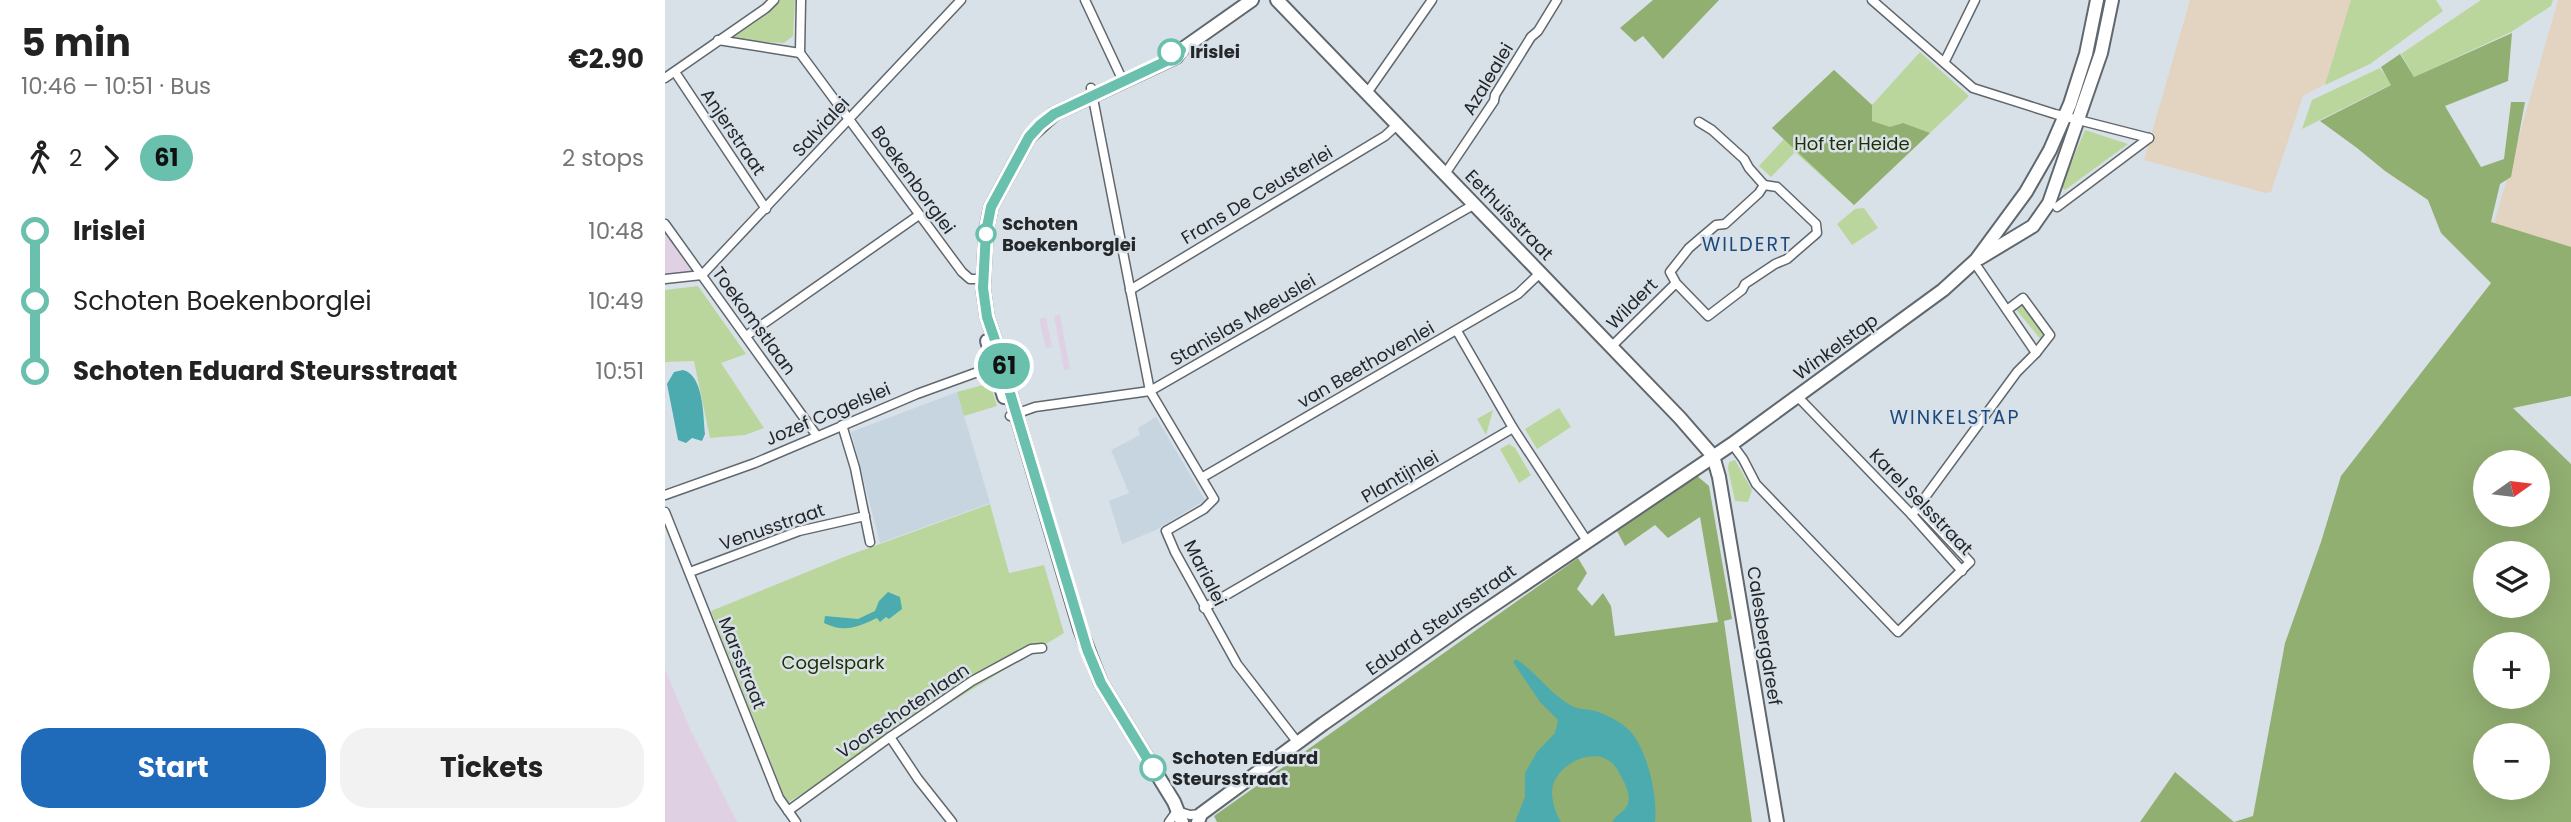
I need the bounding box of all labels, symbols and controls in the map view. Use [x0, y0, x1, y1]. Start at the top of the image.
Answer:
text: 5 min [21, 16, 131, 69]
street label: Azalealei [1456, 38, 1519, 120]
marker: Irislei [1158, 39, 1184, 65]
place label: Irislei [1190, 39, 1240, 64]
text: €2.90 [568, 41, 644, 77]
text: 10:46 – 10:51 · Bus [21, 70, 211, 102]
street label: Anjerstraat [695, 83, 772, 180]
street label: Salvialei [786, 91, 855, 162]
street label: Boekenborglei [866, 120, 961, 239]
park label: Hof ter Heide [1794, 131, 1910, 156]
icon: walk [21, 139, 59, 177]
icon: forward [92, 139, 130, 177]
street label: Frans De Ceusterlei [1176, 139, 1337, 250]
text: 61 [154, 141, 179, 174]
text: 2 [69, 142, 82, 174]
text: 2 stops [562, 142, 644, 174]
street label: Eethuisstraat [1460, 164, 1559, 266]
place label: Schoten Boekenborglei [1002, 211, 1136, 257]
text: Irislei [73, 213, 145, 249]
text: 10:48 [588, 215, 644, 247]
marker: Schoten Boekenborglei [976, 224, 996, 244]
district label: WILDERT [1702, 231, 1792, 258]
street label: Toekomstlaan [707, 262, 802, 380]
street label: Stanislas Meeuslei [1165, 268, 1320, 371]
street label: Wildert [1601, 273, 1663, 335]
text: Schoten Boekenborglei [73, 283, 372, 319]
text: 10:49 [588, 285, 644, 317]
street label: Winkelstap [1788, 307, 1883, 386]
street label: van Beethovenlei [1293, 315, 1439, 414]
line badge: 61 [973, 343, 1035, 389]
text: 61 [992, 349, 1016, 382]
text: Schoten Eduard Steursstraat [73, 353, 457, 389]
text: 10:51 [595, 355, 644, 387]
street label: Jozef Cogelslei [761, 376, 894, 451]
district label: WINKELSTAP [1889, 404, 2021, 431]
street label: Karel Selsstraat [1864, 443, 1979, 560]
street label: Plantijnlei [1356, 444, 1443, 509]
north arrow [2473, 450, 2550, 527]
map controls [2473, 450, 2550, 800]
street label: Venusstraat [716, 497, 828, 556]
street label: Marialei [1178, 535, 1233, 610]
button: layers [2473, 541, 2550, 618]
street label: Eduard Steursstraat [1361, 558, 1521, 681]
street label: Calesbergdreef [1741, 565, 1788, 707]
street label: Marsstraat [713, 613, 772, 713]
button: + [2473, 632, 2550, 709]
park label: Cogelspark [782, 650, 885, 675]
street label: Voorschotenlaan [832, 657, 974, 764]
button: − [2473, 723, 2550, 800]
button: Start [21, 728, 326, 808]
button: Tickets [340, 728, 644, 808]
place label: Schoten Eduard Steursstraat [1172, 745, 1318, 791]
marker: Schoten Eduard Steursstraat [1140, 755, 1166, 781]

